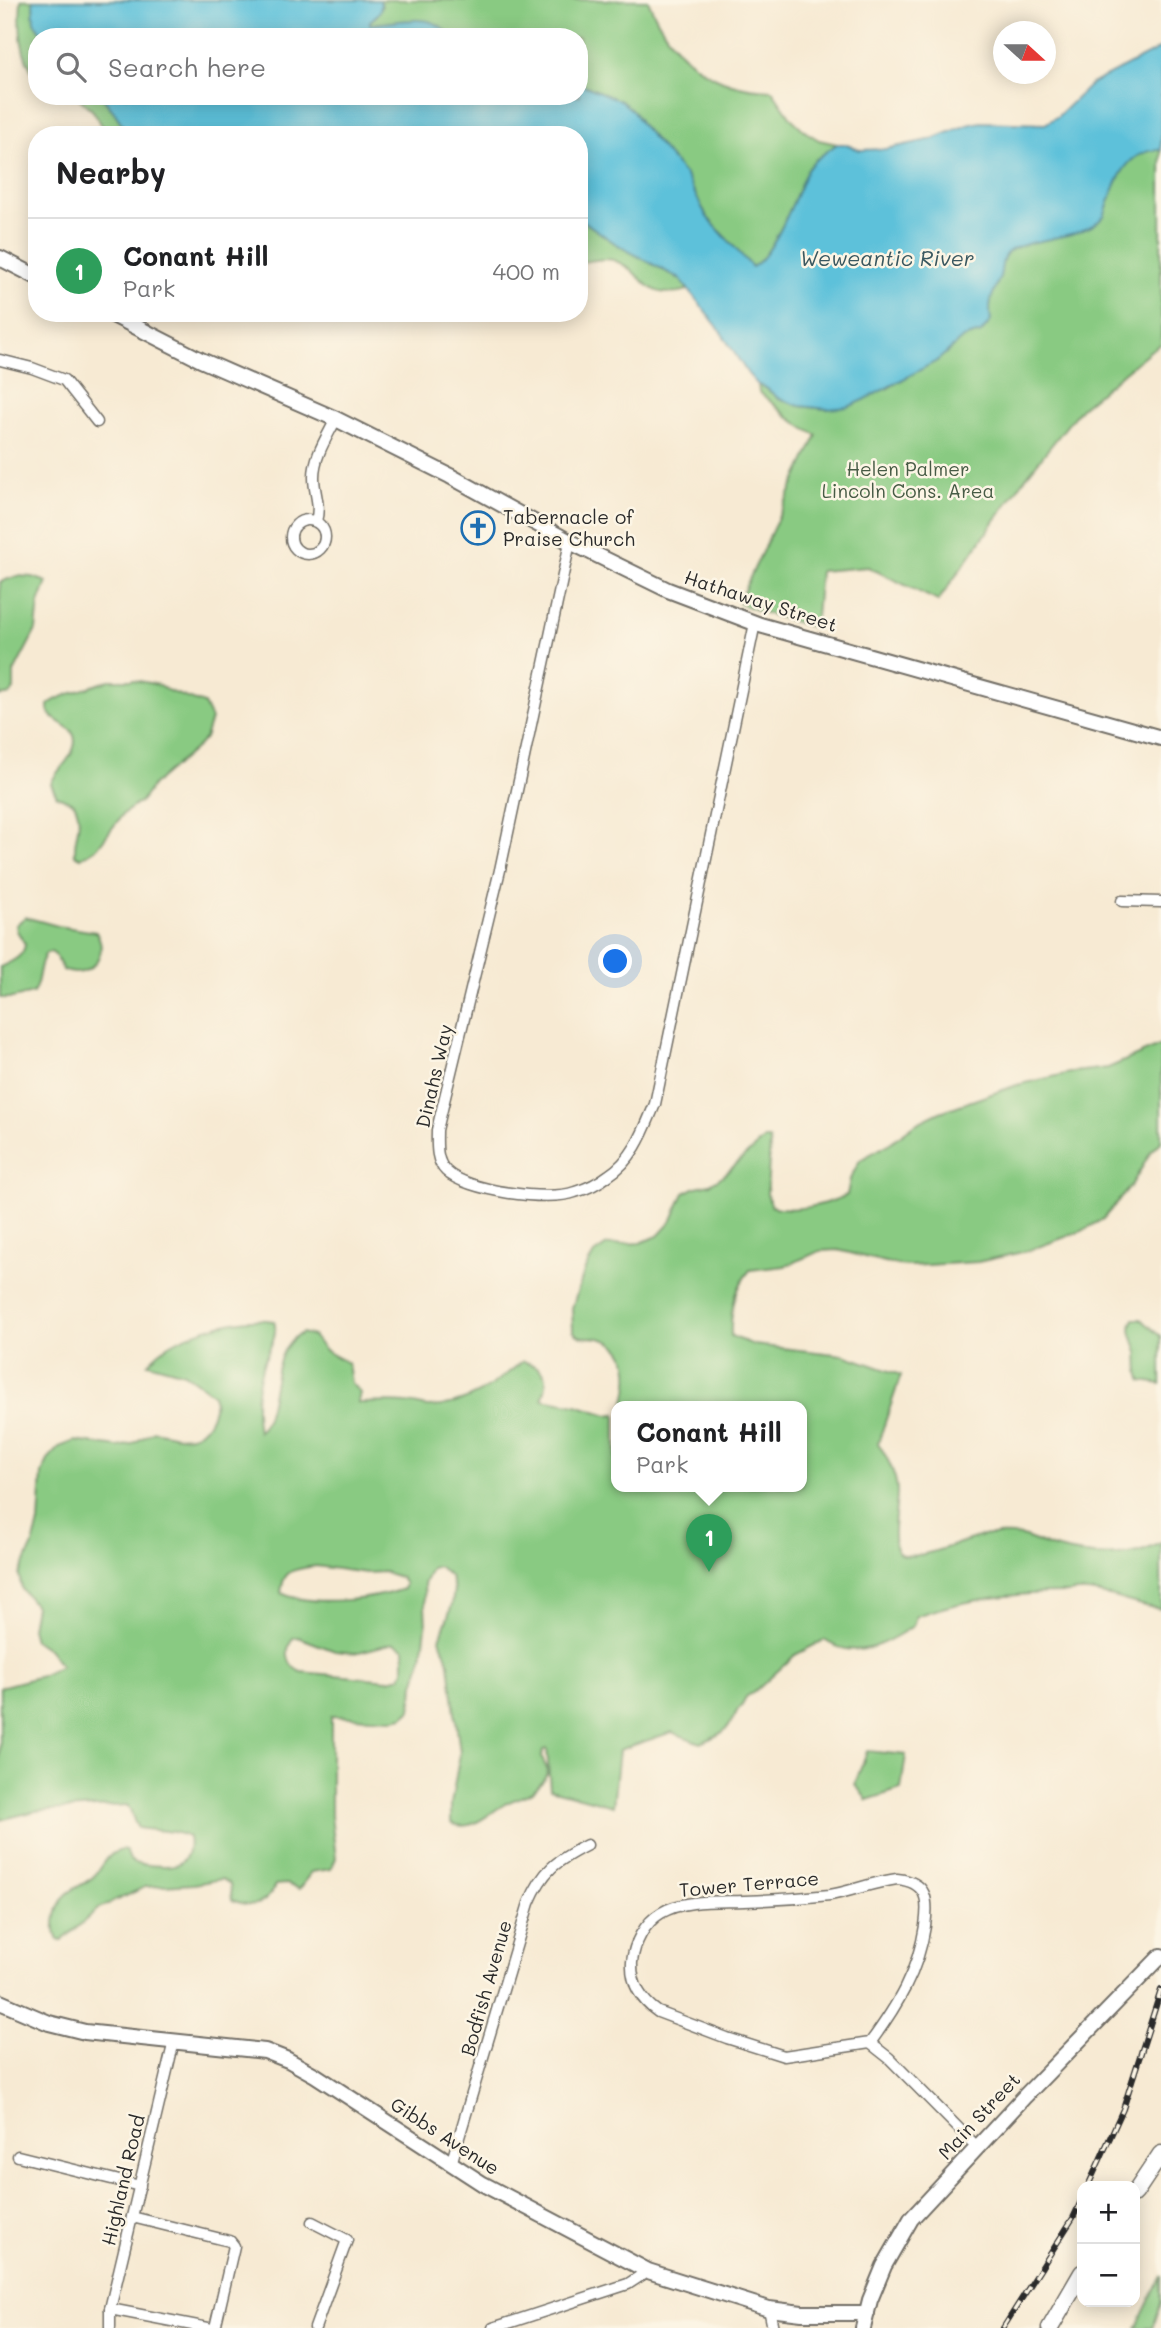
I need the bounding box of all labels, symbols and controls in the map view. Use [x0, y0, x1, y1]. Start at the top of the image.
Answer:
north arrow [993, 21, 1056, 84]
search box [28, 28, 588, 105]
icon: search [52, 48, 90, 86]
text: Search here [108, 50, 266, 84]
text: Nearby [56, 152, 166, 192]
text: Conant Hill [123, 239, 269, 273]
water label: Weweantic River [800, 244, 974, 271]
text: 1 [74, 256, 84, 286]
text: 400 m [492, 256, 560, 286]
text: Park [123, 273, 175, 303]
park label: Helen Palmer Lincoln Cons. Area [822, 456, 994, 503]
place label: Tabernacle of Praise Church [503, 504, 635, 551]
church icon: Tabernacle of Praise Church [459, 509, 497, 547]
street label: Hathaway Street [682, 564, 841, 637]
your location [598, 944, 632, 978]
street label: Dinahs Way [409, 1022, 458, 1130]
popup [611, 1401, 807, 1492]
text: Conant Hill [636, 1415, 782, 1449]
text: Park [636, 1449, 688, 1479]
pin: 1 [686, 1514, 732, 1572]
street label: Tower Terrace [678, 1865, 820, 1902]
street label: Bodfish Avenue [454, 1917, 517, 2059]
street label: Main Street [932, 2067, 1025, 2164]
street label: Gibbs Avenue [386, 2091, 505, 2180]
street label: Highland Road [95, 2112, 150, 2248]
map controls [1077, 2181, 1140, 2307]
button: + [1077, 2181, 1140, 2244]
button: − [1077, 2244, 1140, 2307]

